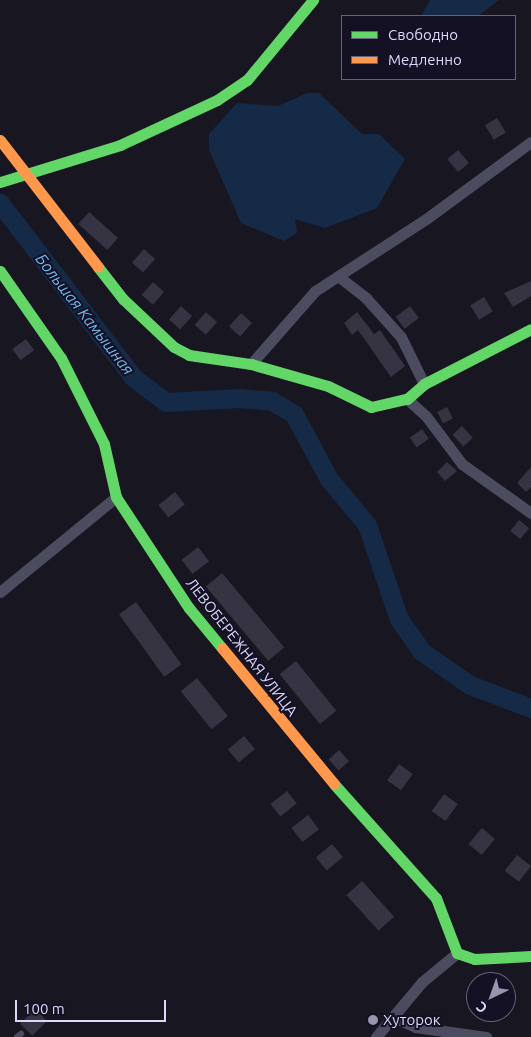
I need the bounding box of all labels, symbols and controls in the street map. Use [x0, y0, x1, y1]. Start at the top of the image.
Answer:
legend [341, 15, 516, 80]
text: Свободно [388, 26, 458, 43]
text: Медленно [388, 51, 462, 68]
water label: Большая Камышная [32, 250, 138, 378]
street label: ЛЕВОБЕРЕЖНАЯ УЛИЦА [182, 574, 302, 720]
north arrow [466, 972, 516, 1022]
scale bar [18, 990, 169, 1022]
text: С [473, 998, 490, 1016]
text: 100 m [23, 1000, 65, 1017]
place label: Хуторок [383, 1011, 440, 1029]
marker: Хуторок [367, 1014, 379, 1026]

